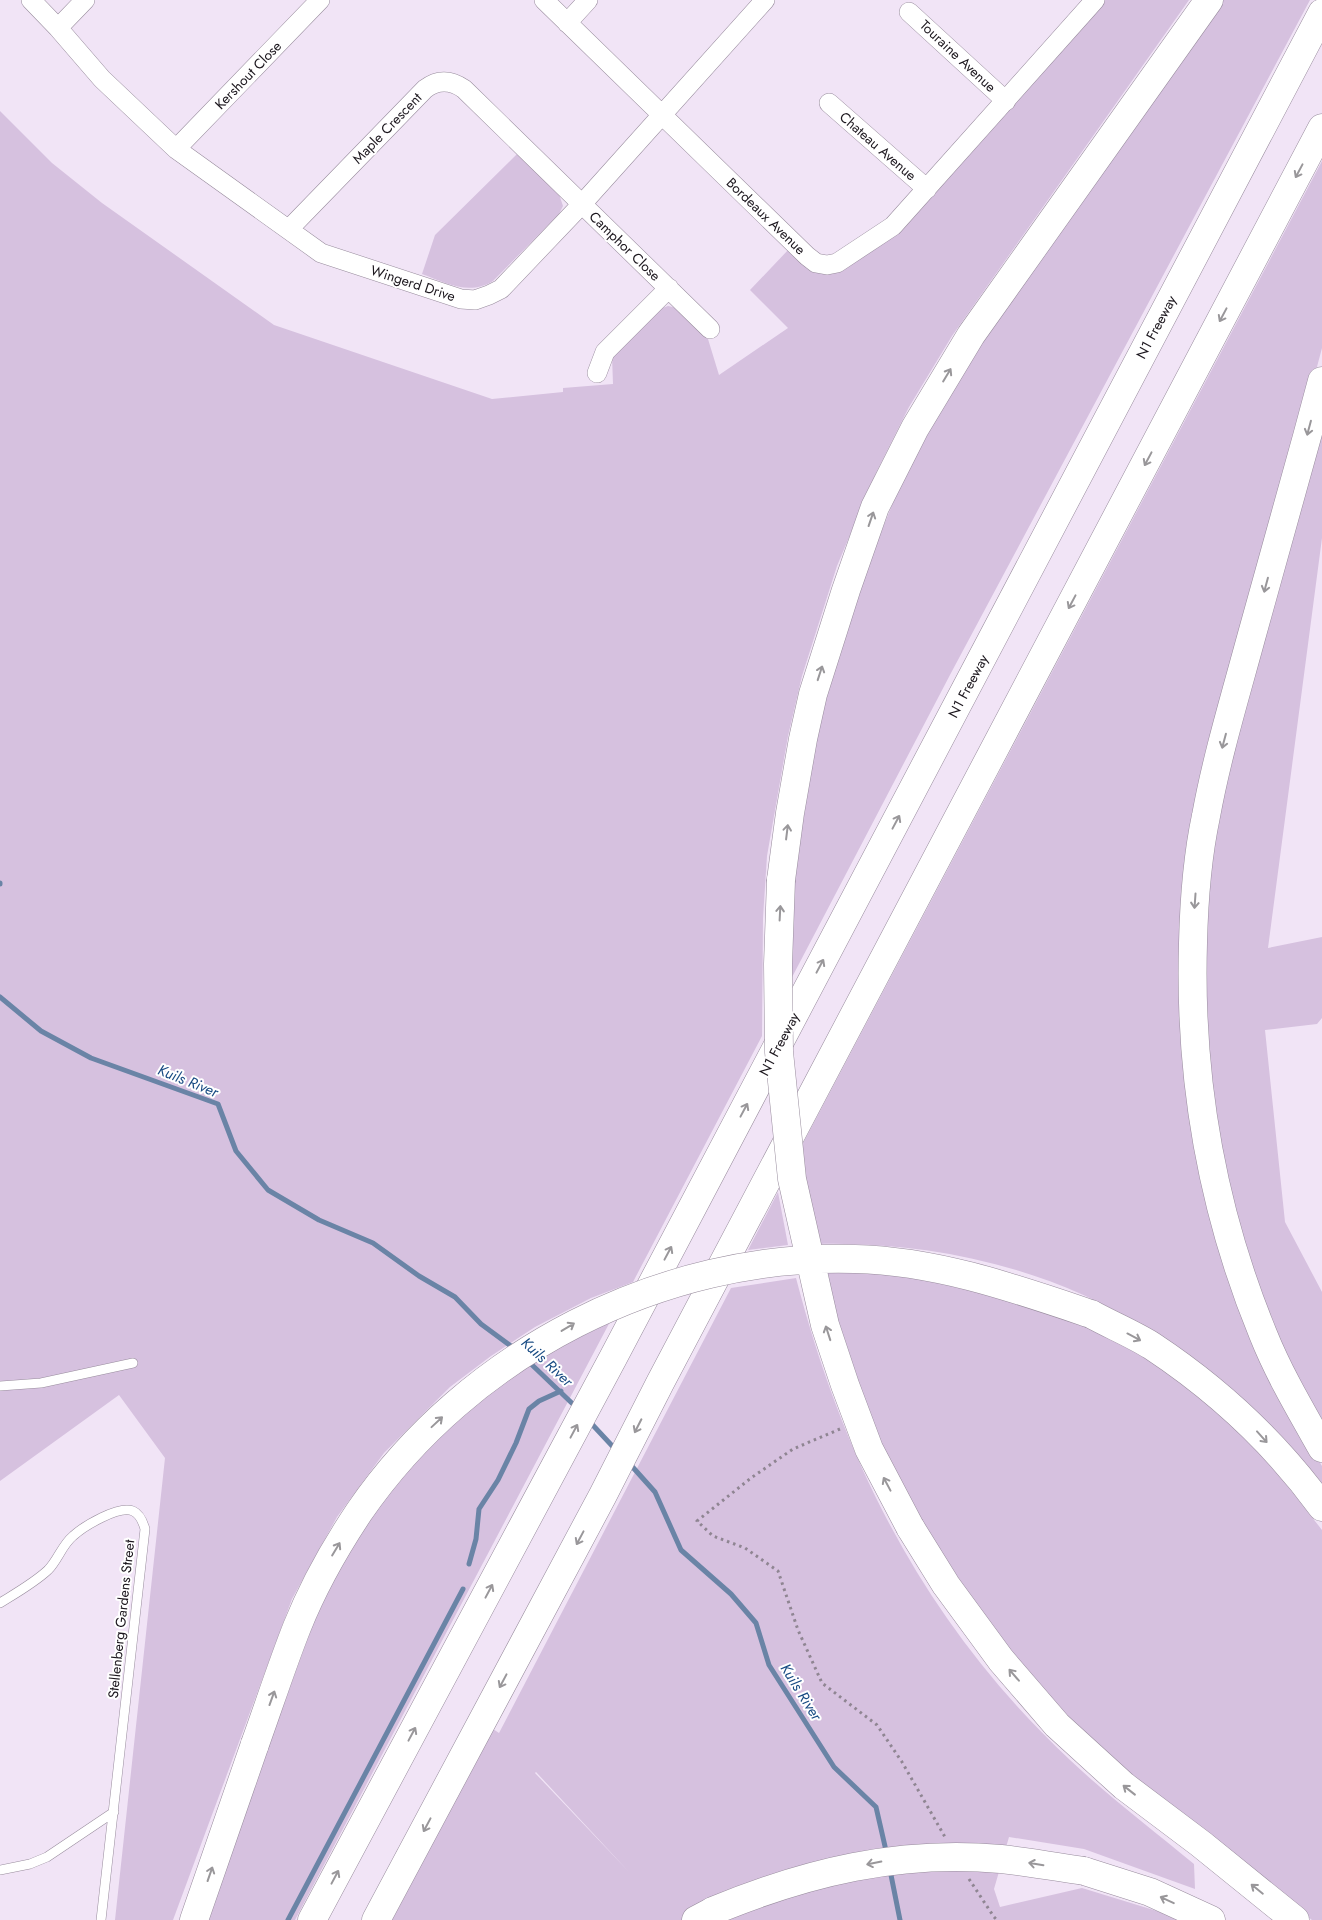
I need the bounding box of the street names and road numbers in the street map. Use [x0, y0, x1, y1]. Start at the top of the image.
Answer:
street label: Touraine Avenue [915, 15, 1001, 97]
street label: Kershout Close [210, 36, 286, 114]
street label: Maple Crescent [348, 87, 427, 168]
street label: Chateau Avenue [835, 107, 921, 185]
street label: Bordeaux Avenue [722, 173, 810, 259]
street label: Camphor Close [585, 207, 665, 285]
street label: Wingerd Drive [368, 260, 458, 306]
street label: N1 Freeway [1131, 291, 1181, 362]
street label: N1 Freeway [943, 650, 993, 721]
street label: N1 Freeway [754, 1008, 804, 1079]
street label: Stellenberg Gardens Street [103, 1538, 139, 1699]

